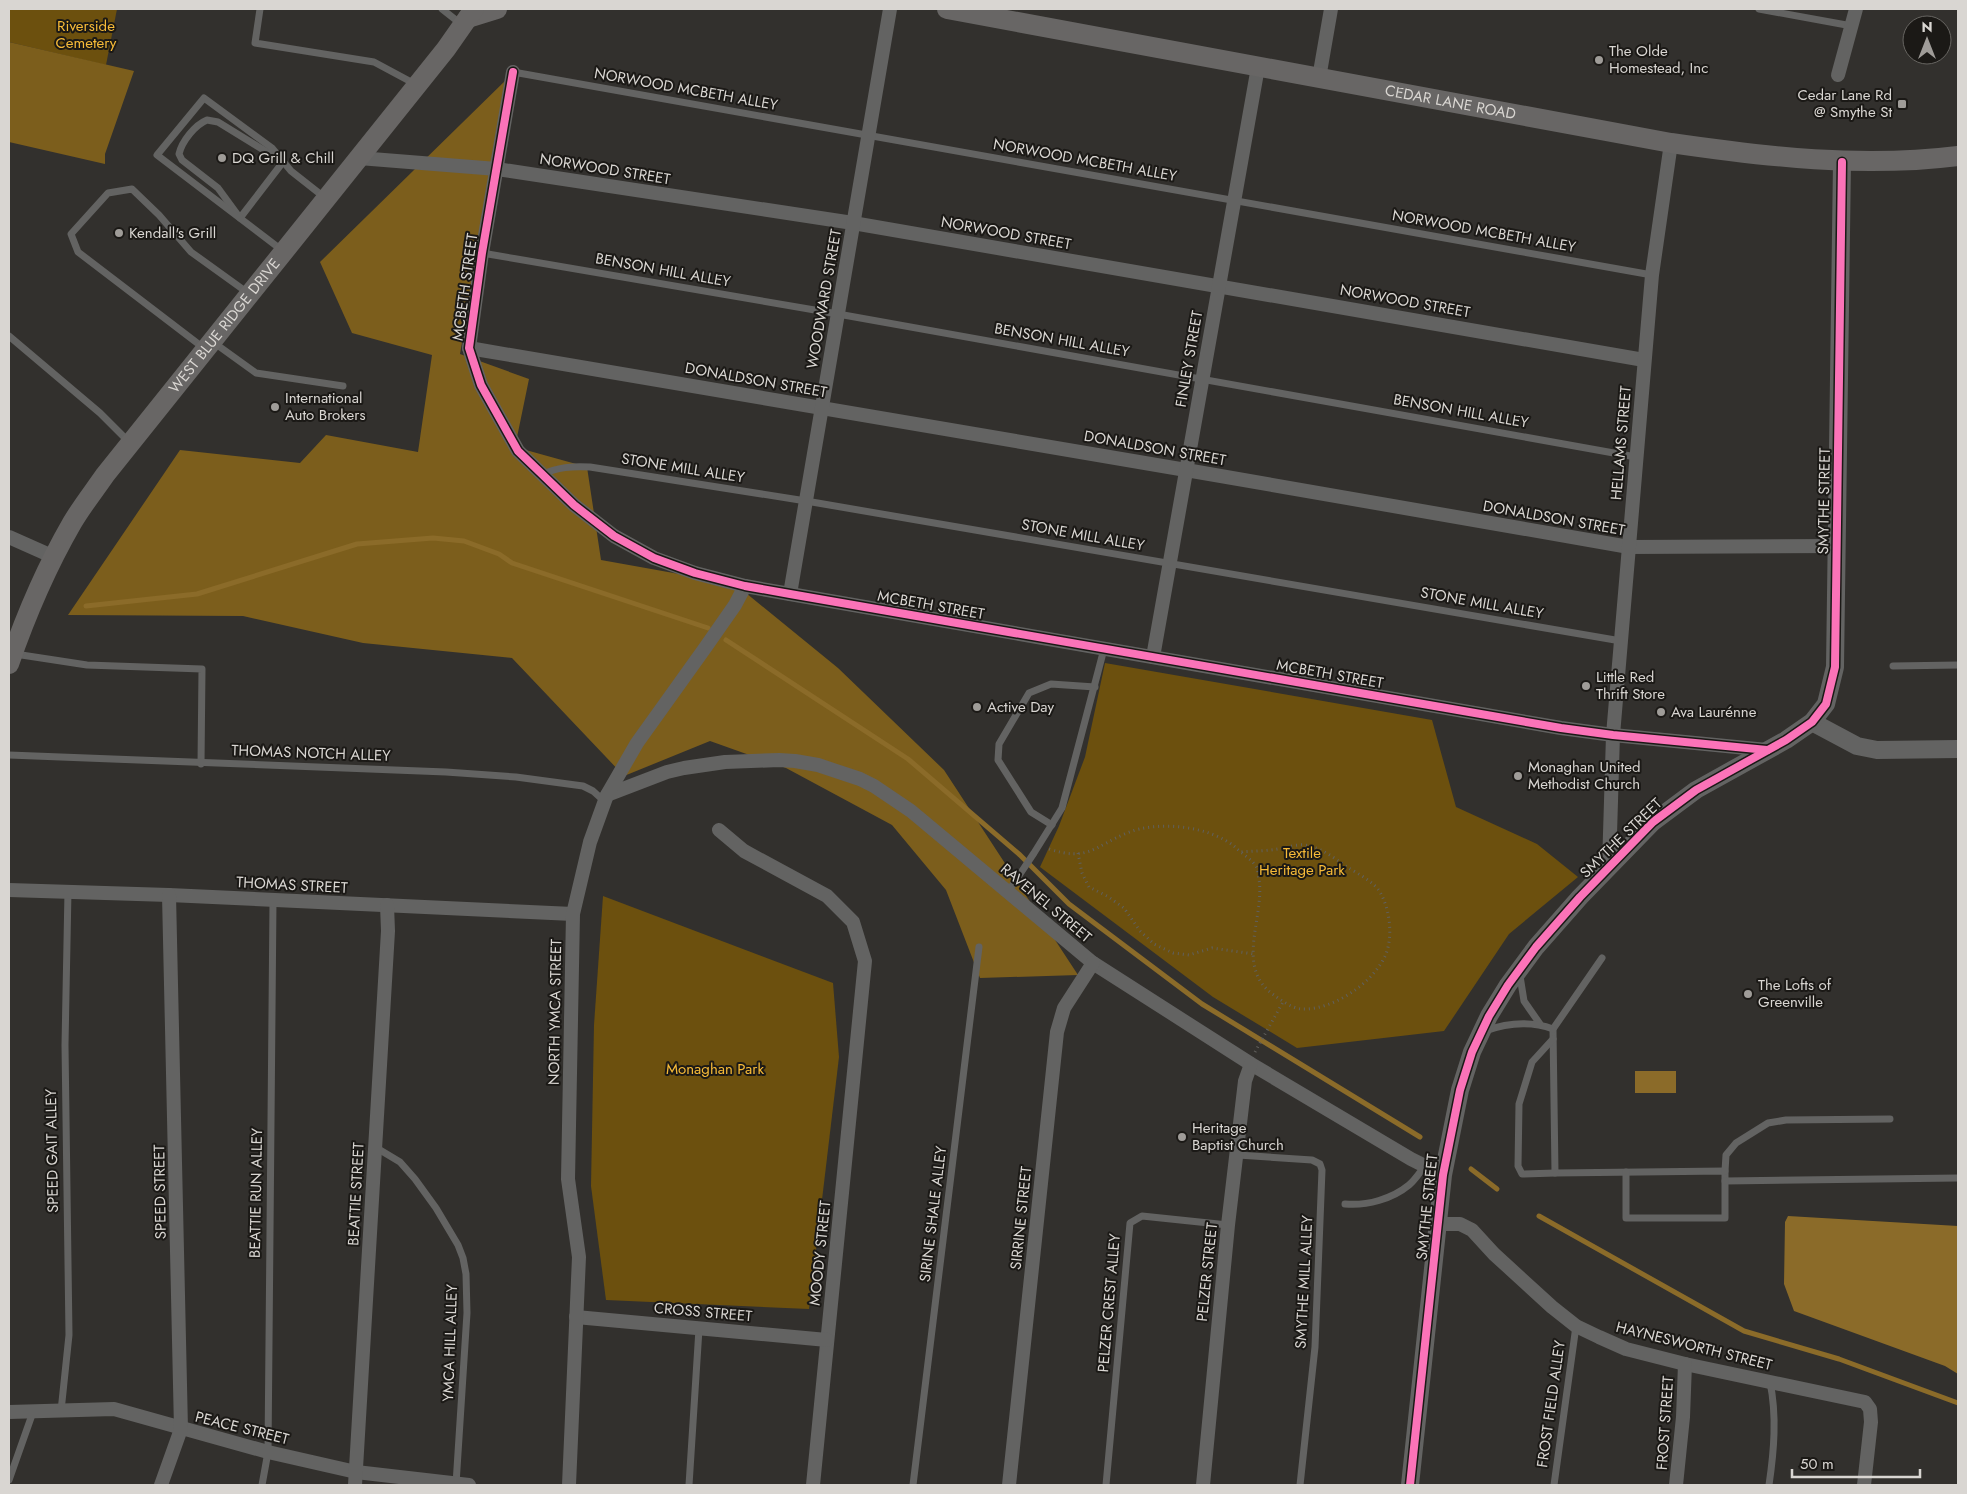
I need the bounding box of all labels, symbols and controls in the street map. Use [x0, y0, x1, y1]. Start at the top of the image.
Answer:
park label: Riverside Cemetery [56, 15, 117, 54]
north arrow [1902, 15, 1952, 65]
text: N [1921, 17, 1933, 37]
place label: The Olde Homestead, Inc [1609, 40, 1708, 79]
marker: The Olde Homestead, Inc [1593, 54, 1605, 66]
street label: NORWOOD MCBETH ALLEY [592, 62, 780, 116]
street label: CEDAR LANE ROAD [1383, 79, 1518, 125]
place label: Cedar Lane Rd @ Smythe St [1798, 84, 1892, 123]
marker: Cedar Lane Rd @ Smythe St [1896, 98, 1908, 110]
street label: NORWOOD MCBETH ALLEY [991, 133, 1179, 187]
place label: DQ Grill & Chill [232, 147, 334, 169]
street label: NORWOOD STREET [538, 148, 672, 190]
marker: DQ Grill & Chill [216, 152, 228, 164]
street label: NORWOOD MCBETH ALLEY [1390, 204, 1578, 258]
street label: NORWOOD STREET [939, 211, 1073, 255]
place label: Kendall's Grill [129, 222, 216, 244]
marker: Kendall's Grill [113, 227, 125, 239]
street label: WOODWARD STREET [801, 227, 847, 371]
street label: MCBETH STREET [447, 232, 483, 342]
street label: BENSON HILL ALLEY [594, 247, 733, 293]
street label: WEST BLUE RIDGE DRIVE [164, 254, 285, 398]
street label: NORWOOD STREET [1338, 279, 1472, 323]
street label: FINLEY STREET [1170, 309, 1208, 409]
street label: BENSON HILL ALLEY [993, 317, 1132, 363]
street label: DONALDSON STREET [683, 357, 829, 403]
street label: HELLAMS STREET [1605, 385, 1637, 501]
place label: International Auto Brokers [285, 387, 366, 426]
street label: BENSON HILL ALLEY [1392, 388, 1531, 434]
marker: International Auto Brokers [269, 401, 281, 413]
street label: DONALDSON STREET [1082, 425, 1228, 471]
street label: STONE MILL ALLEY [620, 447, 747, 489]
street label: SMYTHE STREET [1812, 447, 1836, 555]
street label: DONALDSON STREET [1481, 495, 1627, 541]
street label: STONE MILL ALLEY [1020, 513, 1147, 557]
street label: STONE MILL ALLEY [1419, 581, 1546, 625]
street label: MCBETH STREET [876, 585, 986, 625]
street label: MCBETH STREET [1275, 654, 1385, 694]
place label: Little Red Thrift Store [1596, 666, 1665, 705]
marker: Little Red Thrift Store [1580, 680, 1592, 692]
place label: Active Day [987, 696, 1055, 718]
marker: Active Day [971, 701, 983, 713]
place label: Ava Laurénne [1671, 701, 1757, 723]
marker: Ava Laurénne [1655, 706, 1667, 718]
street label: THOMAS NOTCH ALLEY [231, 739, 391, 767]
place label: Monaghan United Methodist Church [1528, 756, 1641, 795]
marker: Monaghan United Methodist Church [1512, 770, 1524, 782]
street label: SMYTHE STREET [1575, 793, 1667, 883]
park label: Textile Heritage Park [1259, 842, 1345, 881]
street label: RAVENEL STREET [996, 858, 1096, 948]
street label: THOMAS STREET [236, 871, 348, 899]
street label: NORTH YMCA STREET [543, 939, 567, 1085]
place label: The Lofts of Greenville [1758, 974, 1832, 1013]
marker: The Lofts of Greenville [1742, 988, 1754, 1000]
park label: Monaghan Park [666, 1058, 764, 1080]
street label: SPEED GAIT ALLEY [40, 1088, 64, 1213]
place label: Heritage Baptist Church [1192, 1117, 1284, 1156]
street label: BEATTIE RUN ALLEY [244, 1127, 268, 1258]
marker: Heritage Baptist Church [1176, 1131, 1188, 1143]
street label: BEATTIE STREET [342, 1142, 370, 1246]
street label: SPEED STREET [148, 1144, 172, 1240]
street label: SIRINE SHALE ALLEY [914, 1144, 952, 1283]
street label: SMYTHE STREET [1410, 1153, 1444, 1261]
street label: SIRRINE STREET [1005, 1165, 1037, 1271]
street label: MOODY STREET [804, 1199, 836, 1307]
street label: SMYTHE MILL ALLEY [1290, 1214, 1319, 1349]
street label: PELZER STREET [1191, 1221, 1223, 1323]
street label: PELZER CREST ALLEY [1092, 1232, 1126, 1373]
street label: YMCA HILL ALLEY [437, 1283, 463, 1402]
street label: CROSS STREET [653, 1297, 753, 1327]
street label: HAYNESWORTH STREET [1614, 1316, 1774, 1376]
street label: FROST FIELD ALLEY [1531, 1338, 1571, 1469]
street label: FROST STREET [1651, 1375, 1679, 1471]
street label: PEACE STREET [193, 1406, 291, 1450]
scale bar [1792, 1446, 1920, 1478]
text: 50 m [1800, 1453, 1834, 1475]

